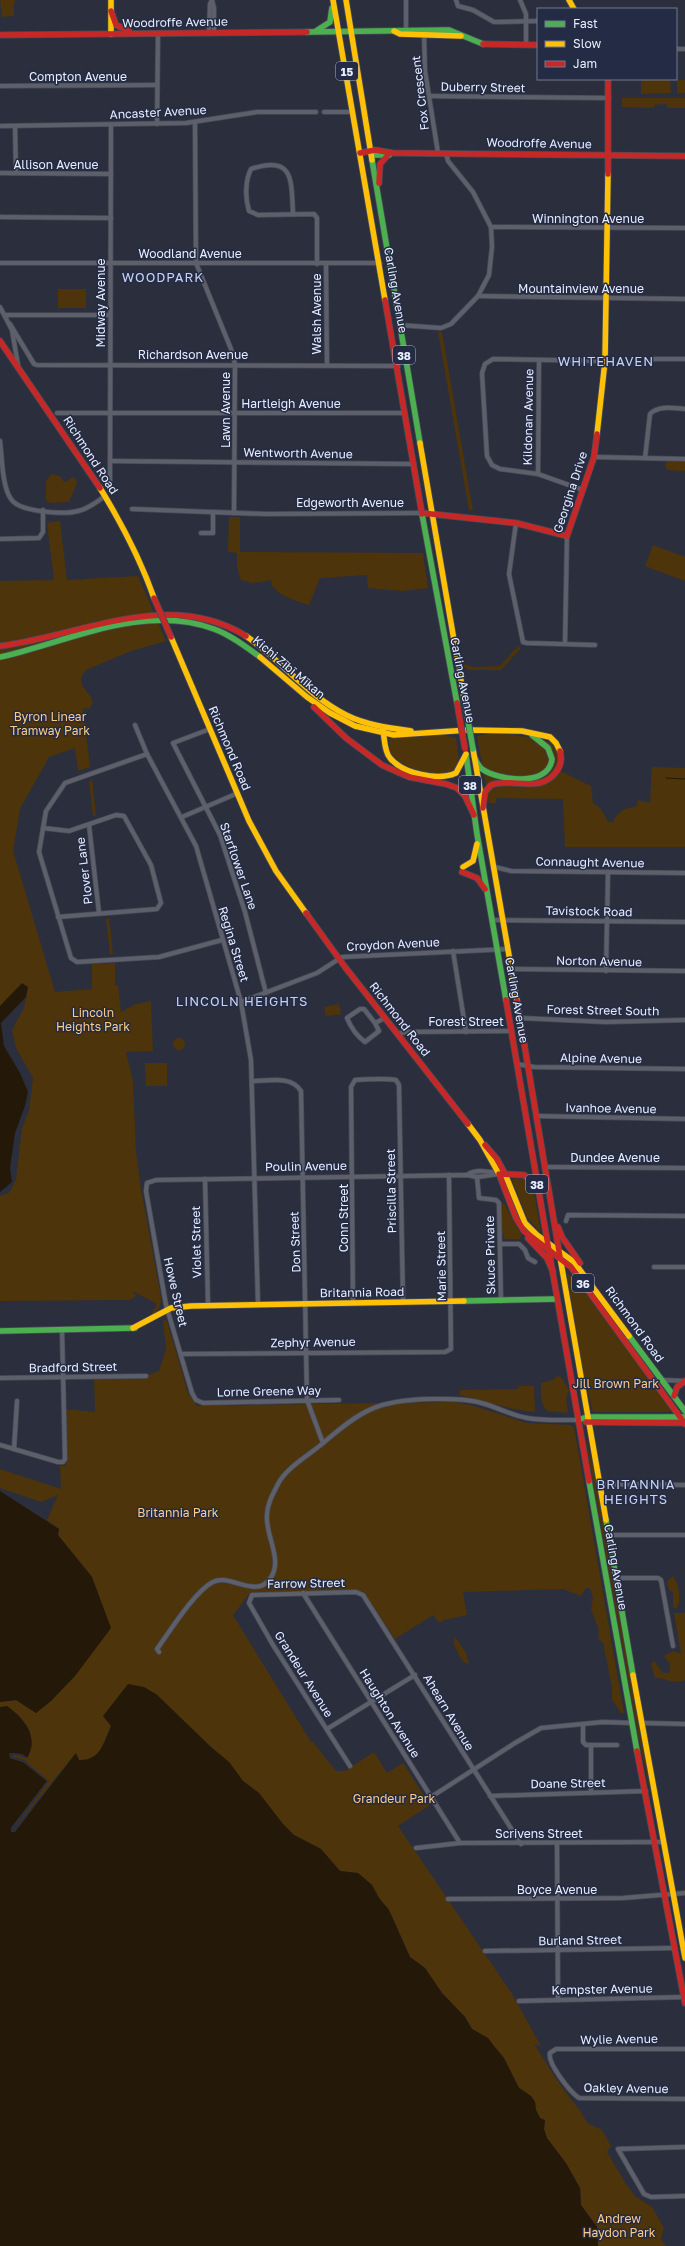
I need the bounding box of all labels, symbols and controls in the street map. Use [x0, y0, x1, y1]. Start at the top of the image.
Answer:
legend [537, 8, 677, 80]
street label: Woodroffe Avenue [122, 14, 228, 30]
text: Fast [573, 16, 598, 31]
text: Slow [573, 36, 601, 51]
street label: Fox Crescent [408, 55, 432, 131]
text: Jam [573, 56, 597, 71]
road number: 15 [336, 62, 358, 80]
street label: Compton Avenue [29, 69, 127, 84]
street label: Duberry Street [440, 79, 526, 95]
street label: Ancaster Avenue [109, 102, 207, 122]
street label: Woodroffe Avenue [486, 135, 592, 151]
street label: Allison Avenue [14, 157, 99, 172]
street label: Winnington Avenue [532, 211, 644, 226]
street label: Woodland Avenue [138, 246, 242, 261]
street label: Carling Avenue [381, 246, 411, 334]
street label: Midway Avenue [93, 258, 108, 348]
district label: WOODPARK [122, 269, 204, 285]
street label: Walsh Avenue [309, 274, 324, 354]
street label: Mountainview Avenue [518, 281, 644, 296]
road number: 38 [393, 346, 415, 364]
street label: Richardson Avenue [138, 347, 248, 362]
district label: WHITEHAVEN [558, 353, 654, 369]
street label: Kildonan Avenue [520, 368, 536, 465]
street label: Lawn Avenue [218, 372, 233, 448]
street label: Hartleigh Avenue [241, 396, 341, 411]
street label: Richmond Road [60, 413, 122, 497]
street label: Wentworth Avenue [243, 445, 353, 461]
street label: Georgina Drive [550, 449, 590, 535]
street label: Edgeworth Avenue [296, 495, 404, 510]
street label: Kichi Zībī Mīkan [250, 632, 328, 702]
street label: Carling Avenue [447, 636, 479, 724]
street label: Richmond Road [205, 704, 255, 792]
park label: Byron Linear Tramway Park [10, 709, 90, 738]
road number: 38 [459, 776, 481, 794]
street label: Starflower Lane [217, 820, 261, 912]
street label: Plover Lane [72, 836, 96, 906]
street label: Connaught Avenue [535, 854, 645, 870]
street label: Tavistock Road [545, 903, 633, 919]
street label: Regina Street [215, 904, 253, 984]
street label: Croydon Avenue [346, 934, 440, 954]
street label: Norton Avenue [556, 953, 642, 969]
street label: Carling Avenue [502, 956, 532, 1044]
street label: Richmond Road [366, 979, 434, 1059]
district label: LINCOLN HEIGHTS [176, 993, 308, 1009]
street label: Forest Street South [547, 1002, 659, 1018]
park label: Lincoln Heights Park [56, 1005, 130, 1034]
street label: Forest Street [428, 1014, 504, 1029]
street label: Alpine Avenue [560, 1050, 642, 1066]
street label: Ivanhoe Avenue [565, 1100, 657, 1116]
street label: Priscilla Street [383, 1148, 399, 1234]
street label: Dundee Avenue [570, 1150, 660, 1165]
street label: Poulin Avenue [265, 1158, 347, 1174]
road number: 38 [526, 1175, 548, 1193]
street label: Conn Street [336, 1183, 351, 1252]
street label: Violet Street [188, 1205, 204, 1278]
street label: Don Street [286, 1211, 304, 1273]
street label: Skuce Private [482, 1215, 498, 1295]
street label: Marie Street [433, 1230, 449, 1301]
street label: Howe Street [161, 1256, 191, 1329]
road number: 36 [572, 1274, 594, 1292]
street label: Richmond Road [602, 1283, 668, 1365]
street label: Britannia Road [320, 1284, 404, 1300]
street label: Zephyr Avenue [270, 1334, 356, 1350]
street label: Bradford Street [29, 1359, 118, 1375]
park label: Jill Brown Park [573, 1376, 659, 1391]
street label: Lorne Greene Way [217, 1383, 322, 1399]
district label: BRITANNIA HEIGHTS [597, 1476, 675, 1507]
park label: Britannia Park [137, 1505, 219, 1520]
street label: Carling Avenue [601, 1523, 631, 1611]
street label: Farrow Street [267, 1575, 345, 1591]
street label: Grandeur Avenue [271, 1628, 337, 1720]
street label: Haughton Avenue [356, 1666, 424, 1760]
street label: Ahearn Avenue [420, 1671, 478, 1753]
street label: Doane Street [530, 1775, 606, 1791]
park label: Grandeur Park [353, 1791, 435, 1806]
street label: Scrivens Street [495, 1826, 583, 1841]
street label: Boyce Avenue [517, 1882, 597, 1897]
street label: Burland Street [538, 1932, 622, 1948]
street label: Kempster Avenue [551, 1981, 653, 1997]
street label: Wylie Avenue [580, 2031, 658, 2047]
street label: Oakley Avenue [583, 2080, 669, 2096]
park label: Andrew Haydon Park [582, 2211, 656, 2240]

